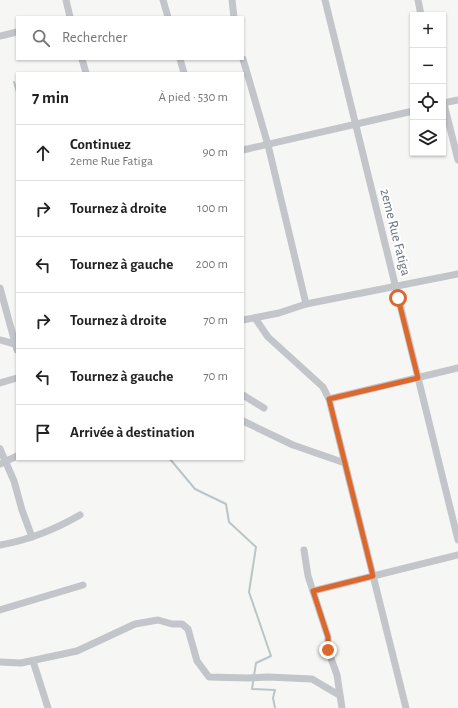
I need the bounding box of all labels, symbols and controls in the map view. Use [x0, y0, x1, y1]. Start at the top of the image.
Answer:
map controls [410, 12, 446, 156]
button: + [410, 12, 446, 48]
search box [16, 16, 244, 60]
icon: search [30, 27, 52, 49]
text: Rechercher [62, 30, 127, 45]
button: − [410, 48, 446, 84]
button: locate [410, 84, 446, 120]
text: 7 min [32, 89, 69, 106]
text: À pied · 530 m [158, 91, 228, 104]
button: layers [410, 120, 446, 156]
text: Continuez [70, 137, 131, 152]
icon: ahead [32, 142, 54, 164]
text: 90 m [202, 146, 228, 159]
text: 2eme Rue Fatiga [70, 155, 153, 168]
street label: 2eme Rue Fatiga [377, 187, 413, 278]
icon: right [32, 198, 54, 220]
text: Tournez à droite [70, 201, 167, 216]
text: 100 m [197, 202, 228, 215]
icon: left [32, 254, 54, 276]
text: Tournez à gauche [70, 257, 173, 272]
text: 200 m [196, 258, 228, 271]
route start [389, 289, 407, 307]
icon: right [32, 310, 54, 332]
text: Tournez à droite [70, 313, 167, 328]
text: 70 m [203, 314, 228, 327]
icon: left [32, 366, 54, 388]
text: Tournez à gauche [70, 369, 173, 384]
text: 70 m [203, 370, 228, 383]
icon: arrive [32, 422, 54, 444]
text: Arrivée à destination [70, 425, 195, 440]
route end [319, 641, 337, 659]

